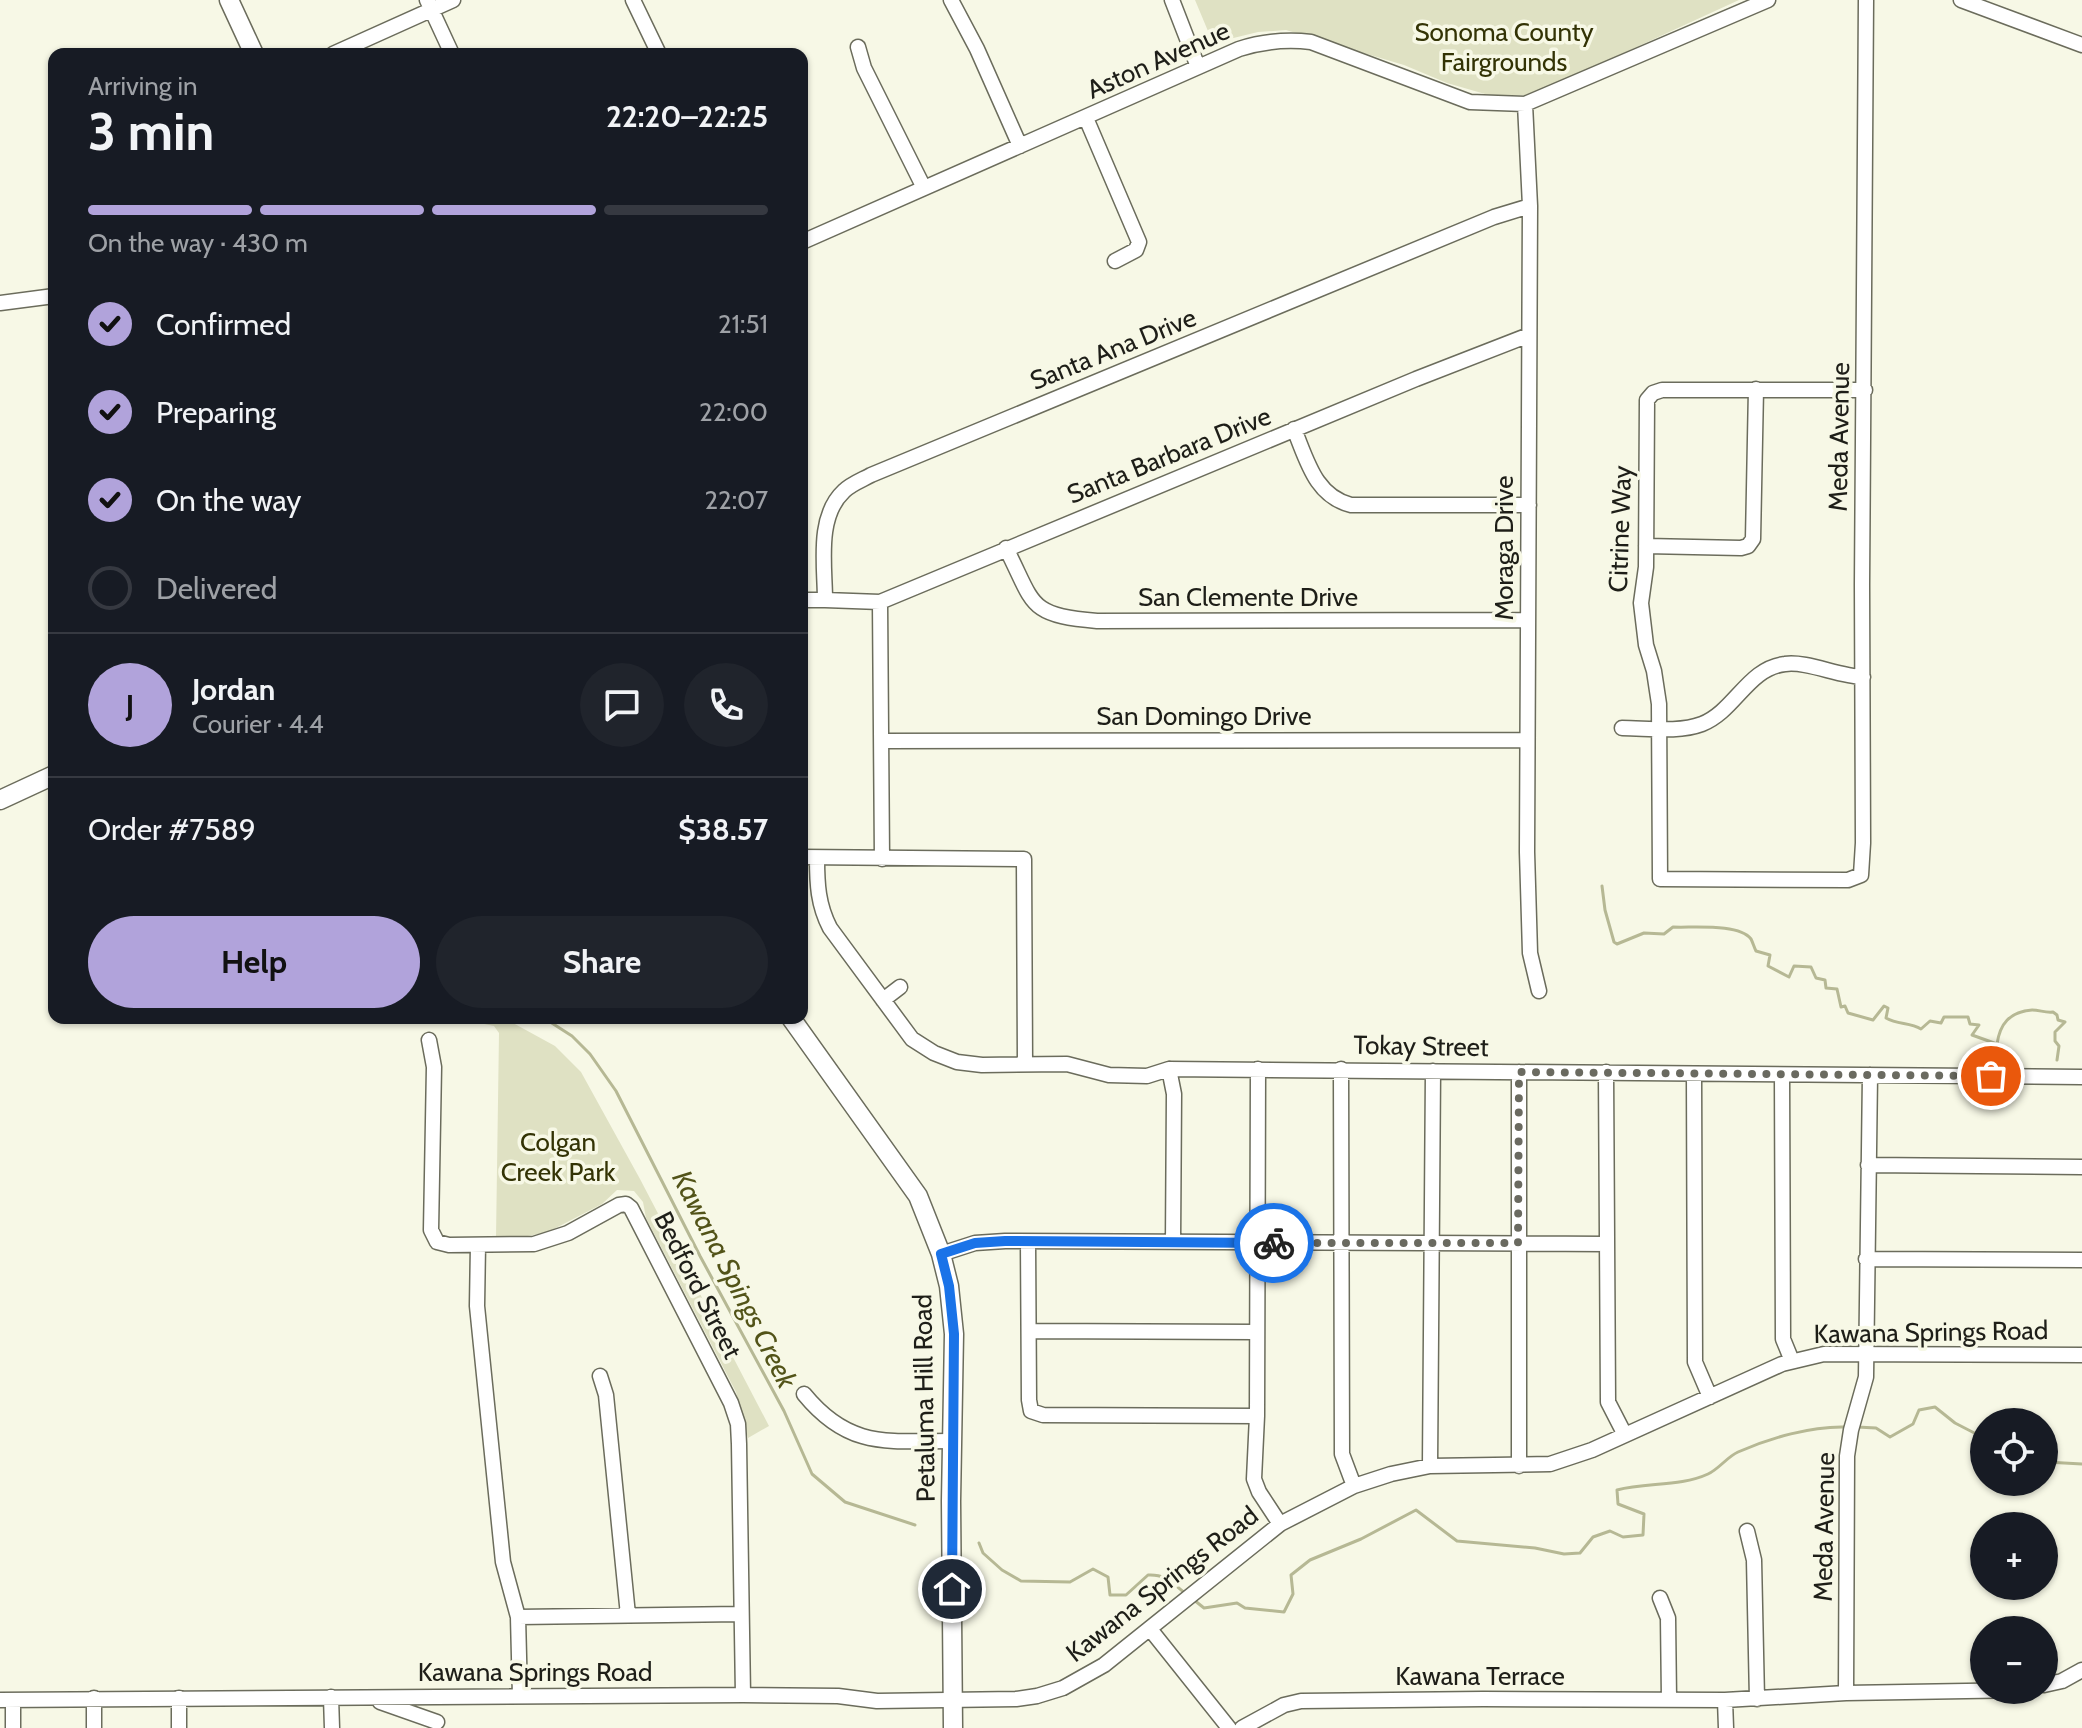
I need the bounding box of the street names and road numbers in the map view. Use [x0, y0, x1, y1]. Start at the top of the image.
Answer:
street label: Aston Avenue [1082, 14, 1234, 106]
street label: Santa Ana Drive [1025, 301, 1201, 397]
street label: Meda Avenue [1822, 362, 1856, 512]
street label: Santa Barbara Drive [1062, 400, 1276, 510]
street label: Citrine Way [1602, 465, 1638, 593]
street label: Moraga Drive [1488, 475, 1520, 621]
street label: San Clemente Drive [1138, 581, 1358, 613]
street label: San Domingo Drive [1096, 700, 1312, 732]
street label: Tokay Street [1353, 1029, 1489, 1063]
street label: Bedford Street [647, 1206, 749, 1364]
street label: Petaluma Hill Road [906, 1294, 942, 1502]
street label: Kawana Springs Road [1813, 1314, 2049, 1350]
street label: Meda Avenue [1807, 1452, 1841, 1602]
street label: Kawana Springs Road [1060, 1499, 1264, 1669]
street label: Kawana Springs Road [418, 1656, 652, 1688]
street label: Kawana Terrace [1395, 1660, 1565, 1692]

